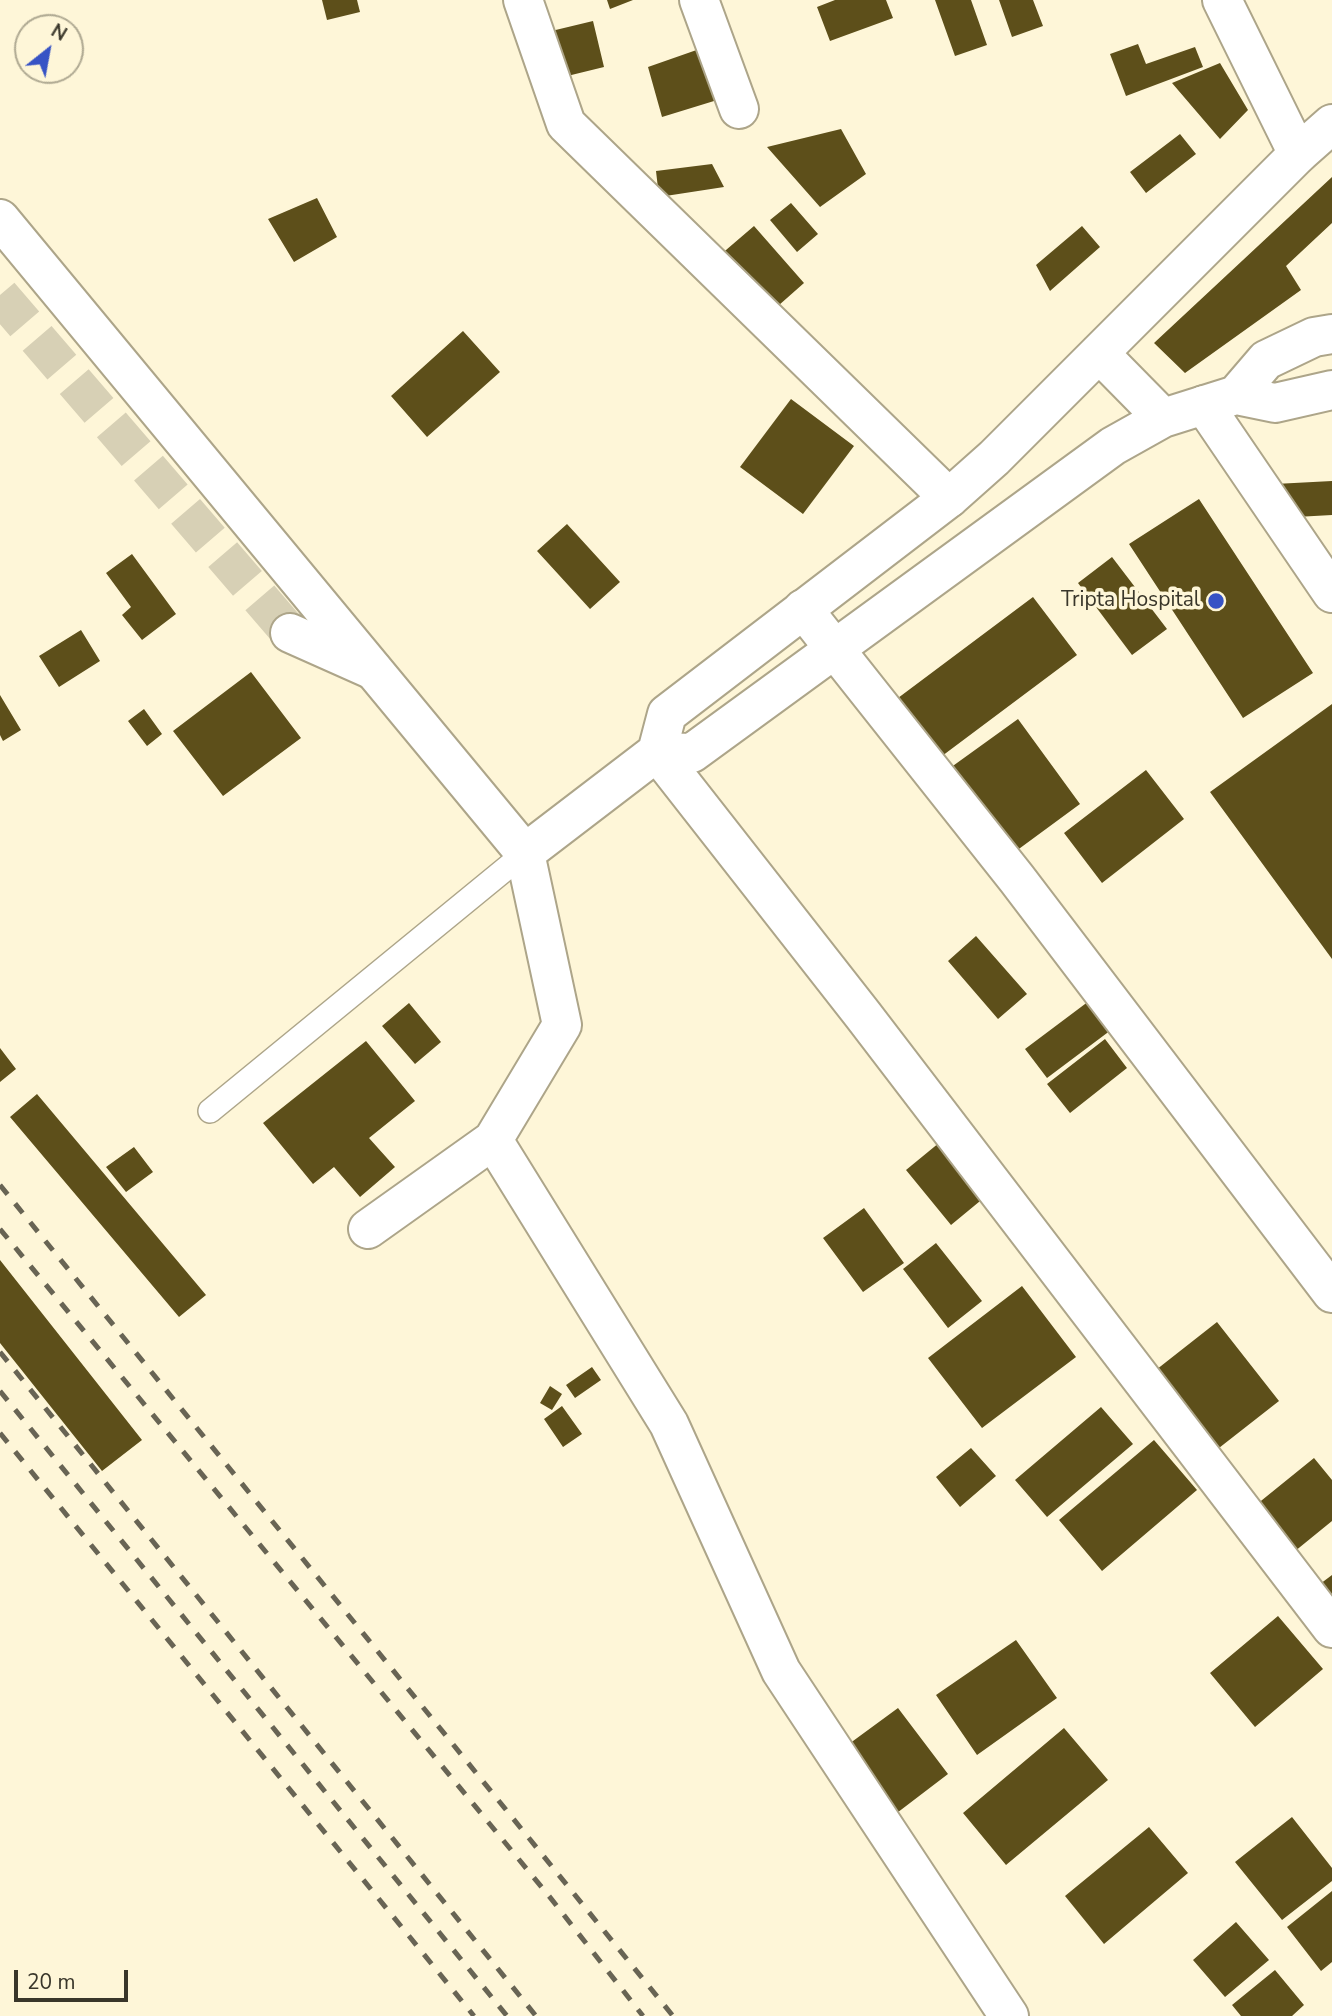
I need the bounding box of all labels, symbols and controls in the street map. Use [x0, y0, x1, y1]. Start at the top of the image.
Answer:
north arrow [14, 14, 84, 84]
text: N [46, 18, 72, 48]
place label: Tripta Hospital [1061, 588, 1200, 614]
marker: Tripta Hospital [1206, 591, 1226, 611]
scale bar [18, 1956, 131, 2000]
text: 20 m [27, 1968, 76, 1996]

